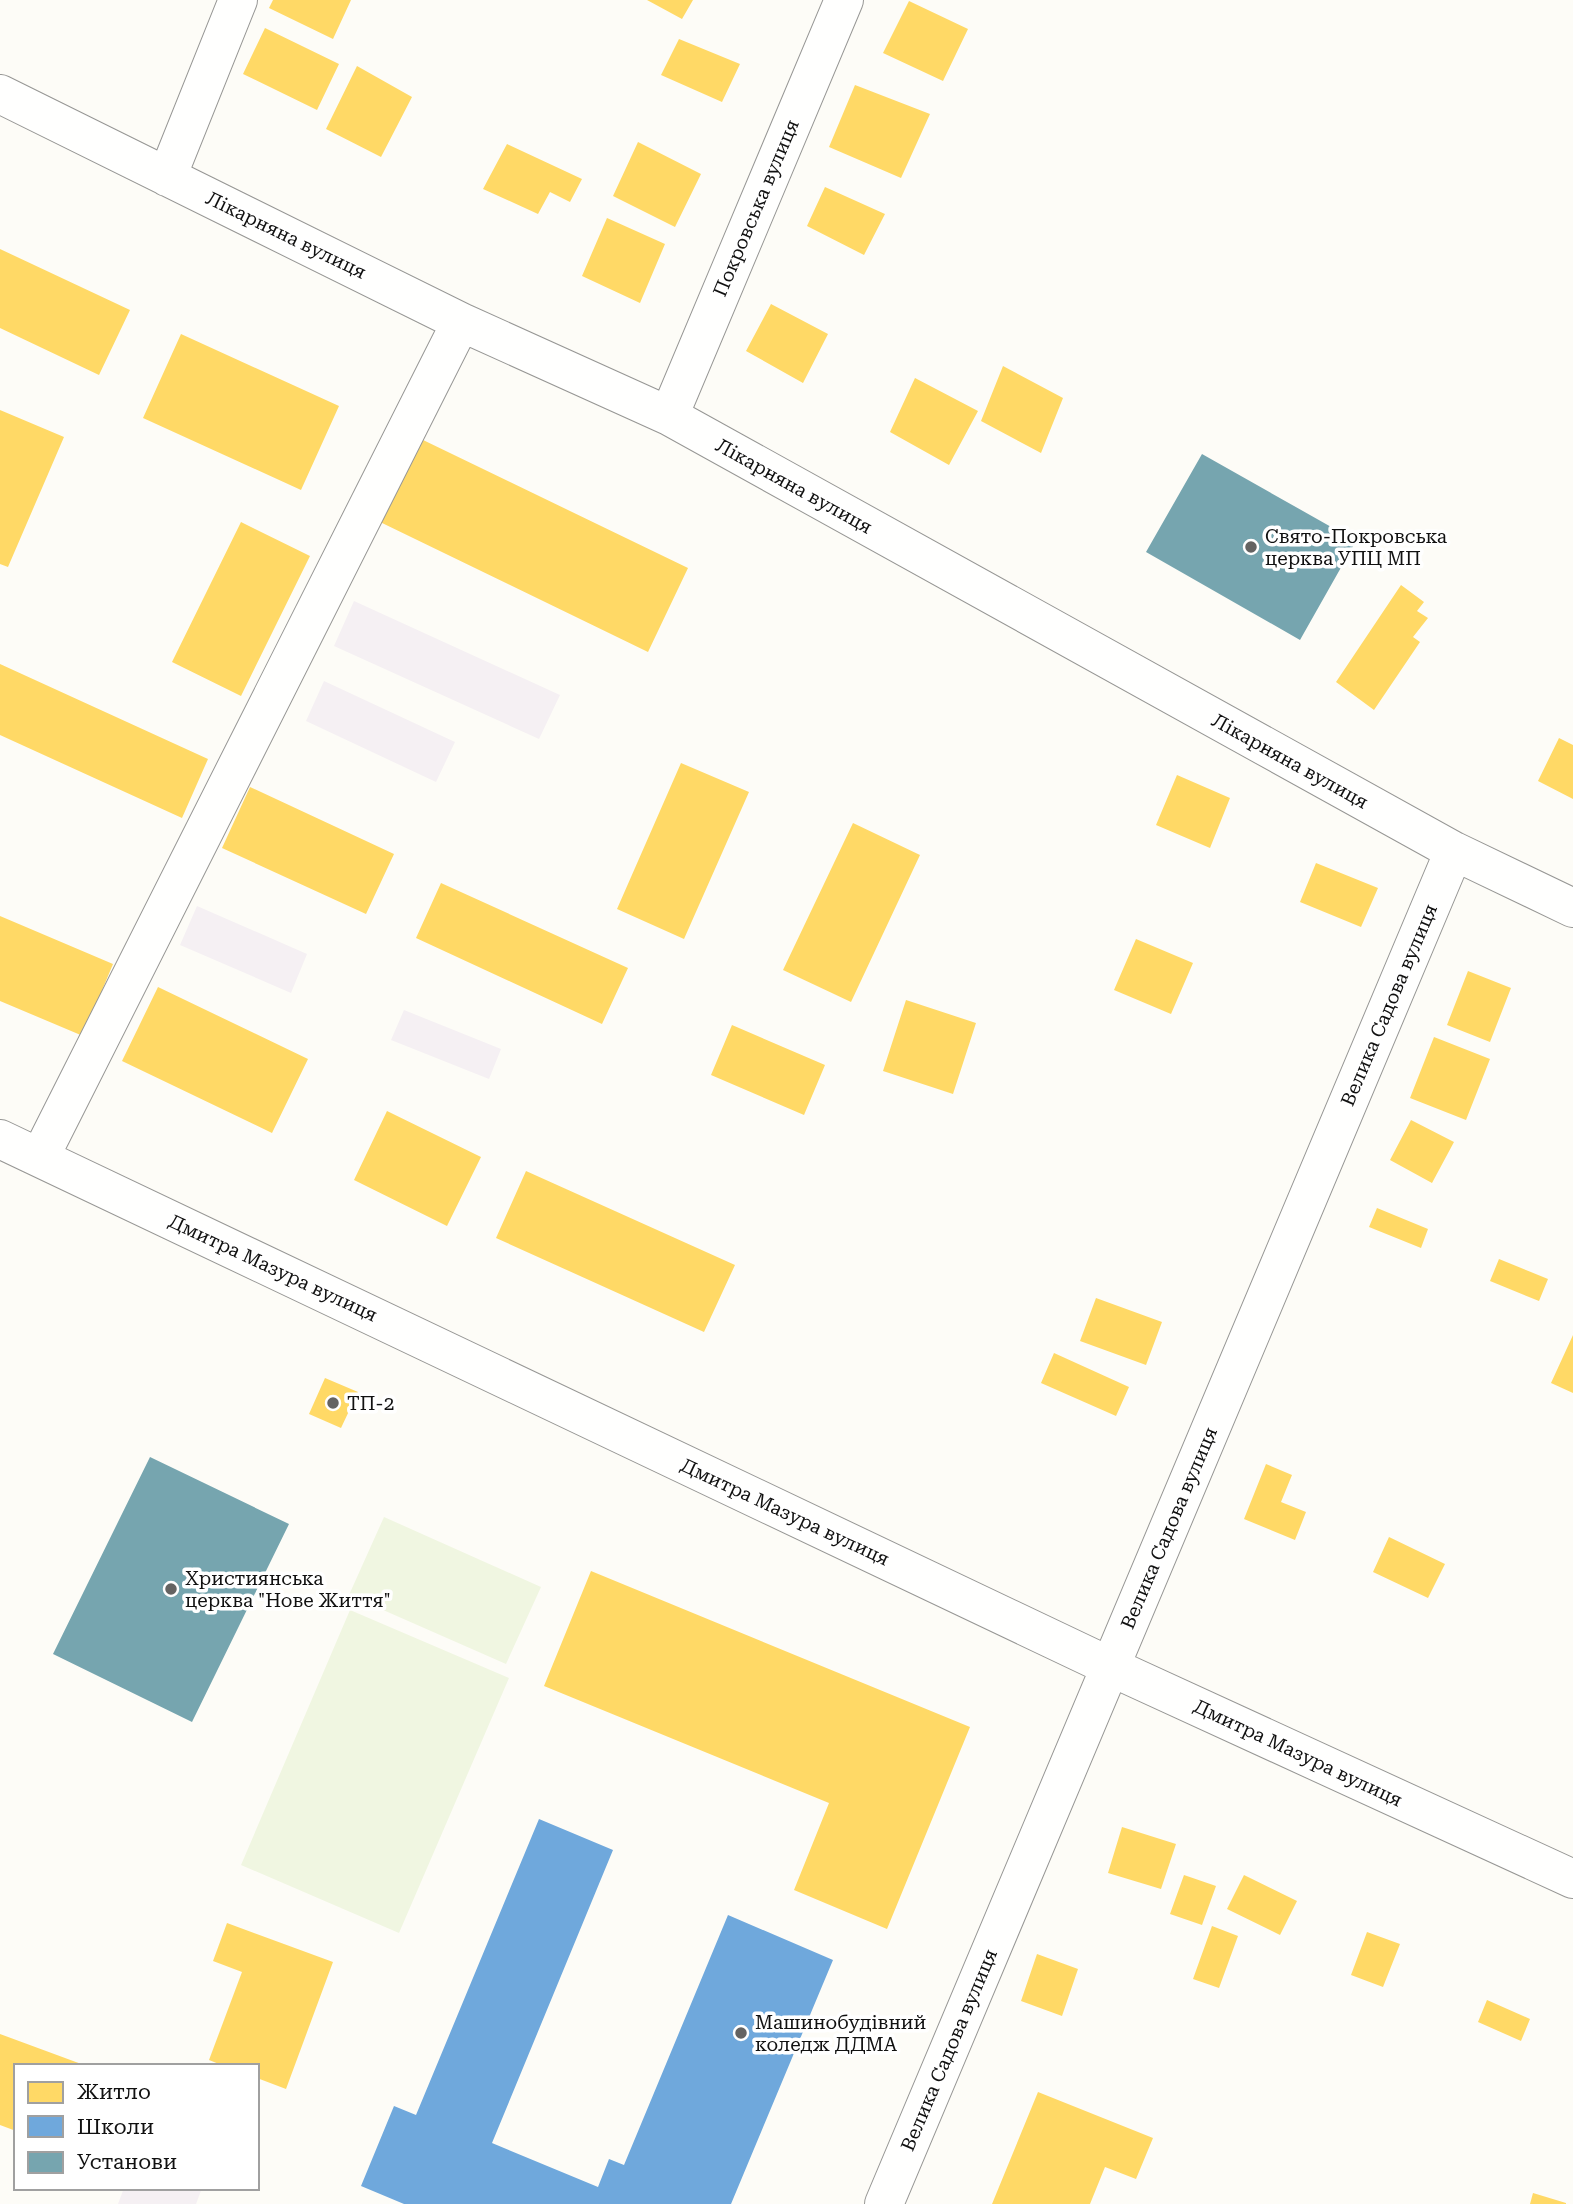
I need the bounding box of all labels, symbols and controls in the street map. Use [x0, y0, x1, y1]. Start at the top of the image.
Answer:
street label: Покровська вулиця [708, 116, 804, 300]
street label: Лікарняна вулиця [202, 186, 370, 284]
street label: Лікарняна вулиця [712, 433, 876, 539]
place label: Свято-Покровська церква УПЦ МП [1265, 525, 1448, 570]
marker: Свято-Покровська церква УПЦ МП [1243, 539, 1259, 555]
street label: Лікарняна вулиця [1208, 708, 1372, 814]
street label: Велика Садова вулиця [1336, 900, 1442, 1110]
street label: Дмитра Мазура вулиця [165, 1209, 381, 1327]
place label: ТП-2 [347, 1392, 394, 1415]
marker: ТП-2 [325, 1395, 341, 1411]
street label: Велика Садова вулиця [1116, 1423, 1222, 1633]
street label: Дмитра Мазура вулиця [677, 1453, 893, 1571]
place label: Християнська церква "Нове Життя" [185, 1567, 391, 1612]
marker: Християнська церква "Нове Життя" [163, 1581, 179, 1597]
street label: Дмитра Мазура вулиця [1190, 1694, 1406, 1812]
street label: Велика Садова вулиця [896, 1945, 1002, 2155]
place label: Машинобудівний коледж ДДМА [755, 2011, 927, 2056]
marker: Машинобудівний коледж ДДМА [733, 2025, 749, 2041]
legend [14, 2064, 259, 2190]
text: Житло [77, 2080, 151, 2104]
text: Школи [77, 2115, 154, 2139]
text: Установи [77, 2150, 177, 2174]

